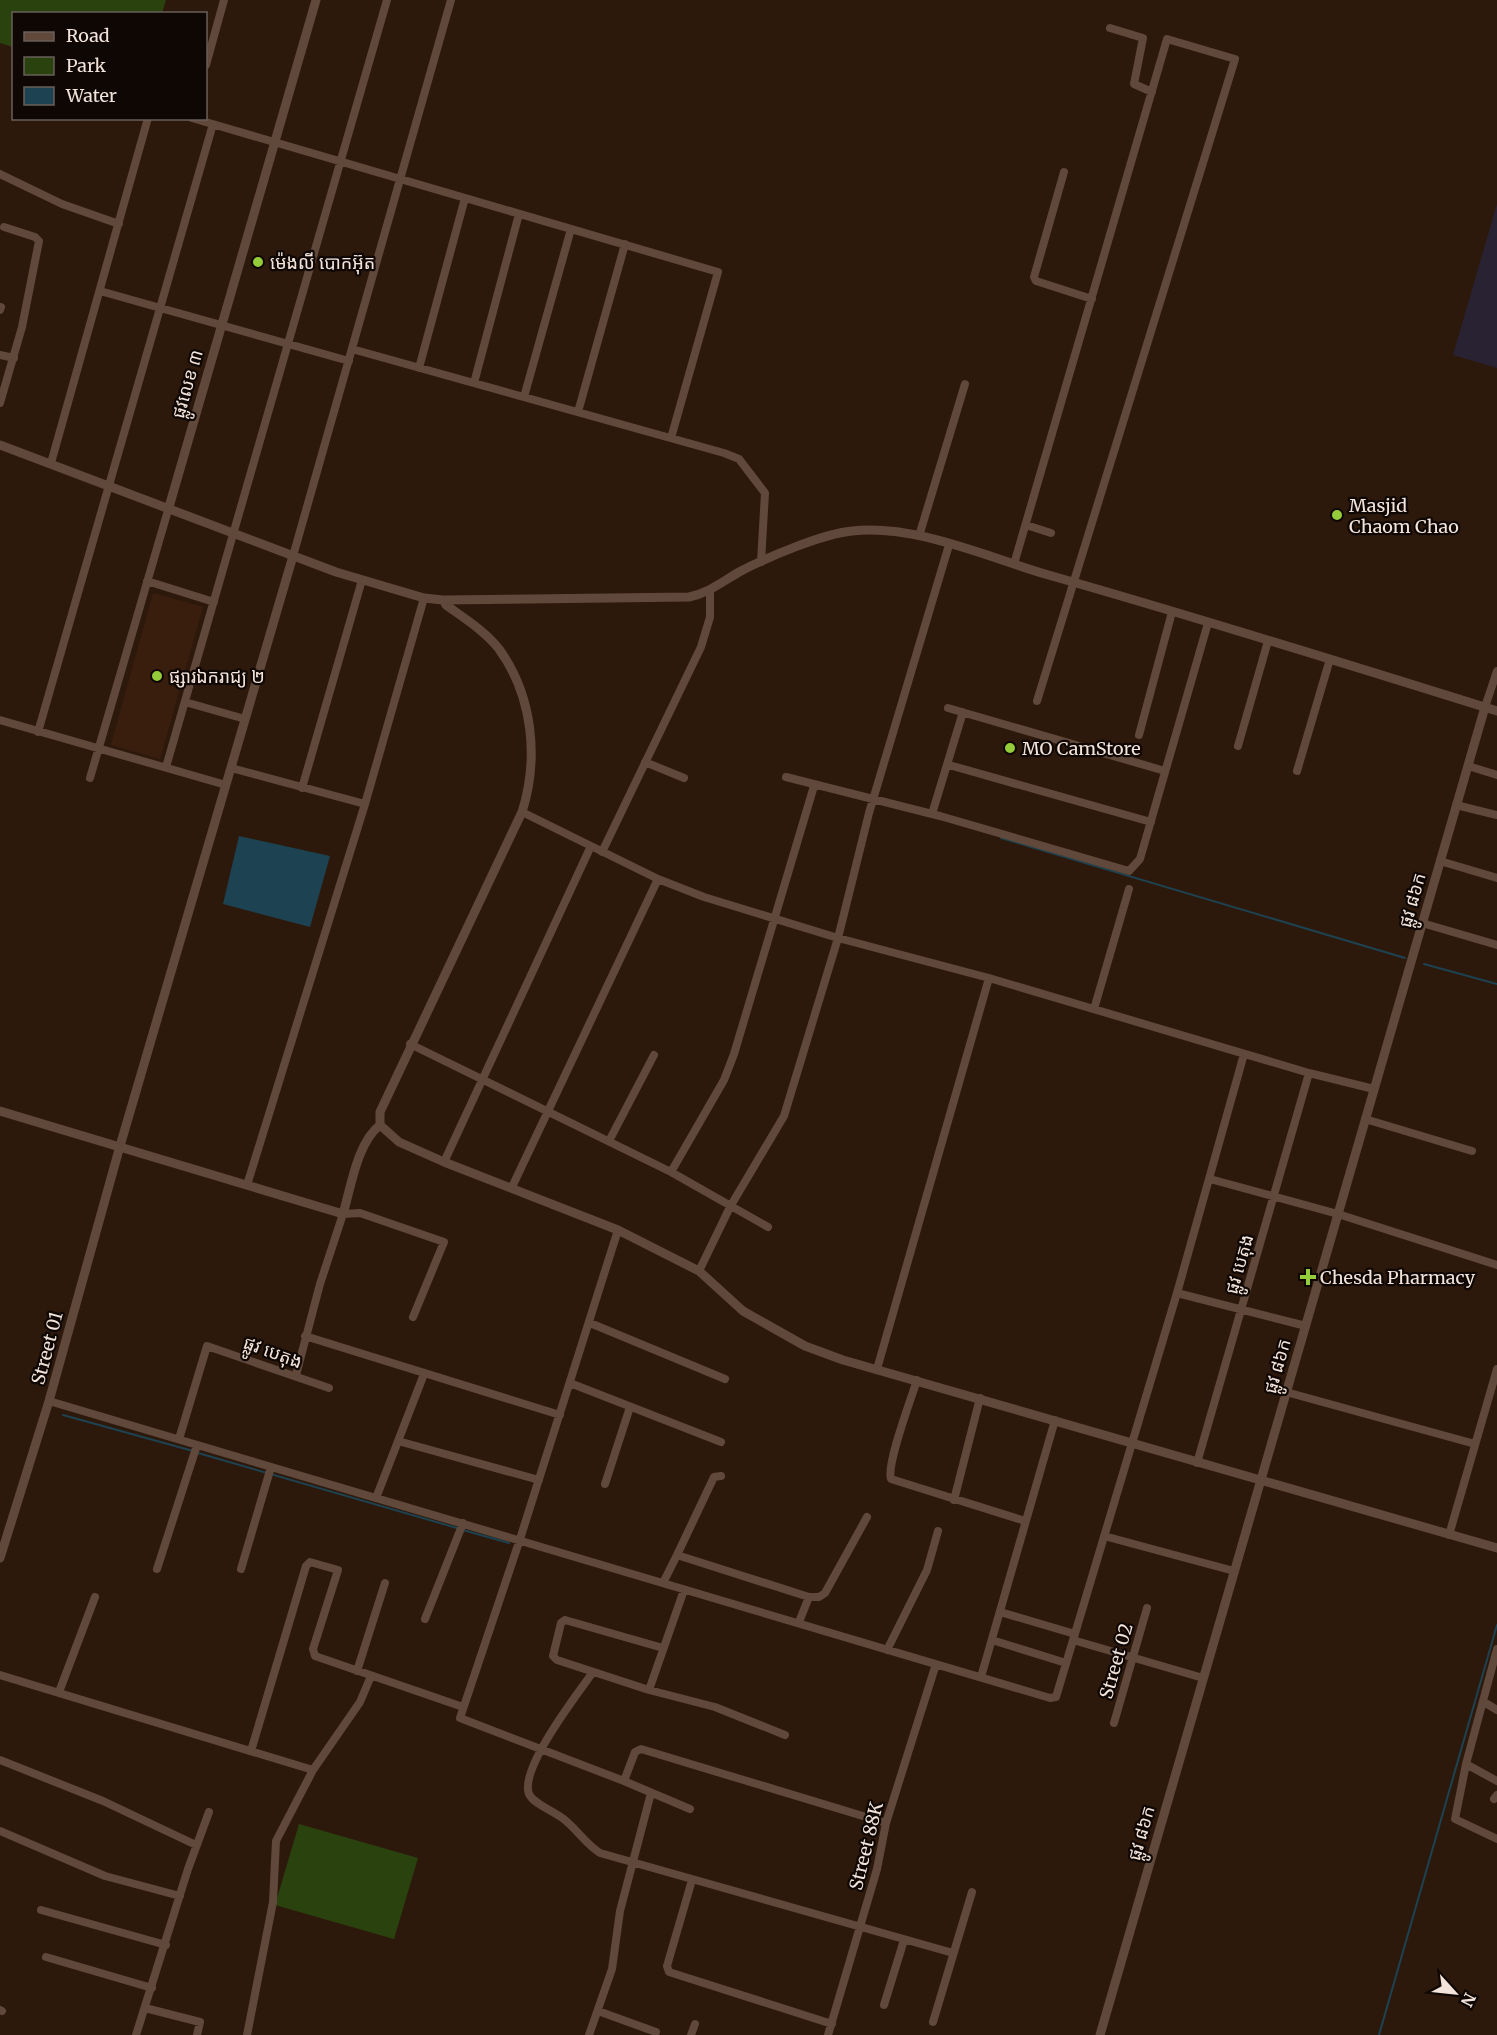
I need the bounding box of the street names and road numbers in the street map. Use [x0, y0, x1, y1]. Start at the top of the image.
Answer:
street label: ផ្លូវលេខ ៣ [166, 347, 213, 422]
street label: ផ្លូវ ៨៦ក [1393, 870, 1436, 931]
street label: ផ្លូវ បេតុង [1220, 1231, 1264, 1298]
street label: Street 01 [26, 1309, 68, 1387]
street label: ផ្លូវ បេតុង [239, 1331, 306, 1378]
street label: ផ្លូវ ៨៦ក [1258, 1336, 1301, 1397]
street label: Street 02 [1094, 1621, 1138, 1701]
street label: Street 88K [844, 1800, 888, 1892]
street label: ផ្លូវ ៨៦ក [1122, 1803, 1165, 1864]

